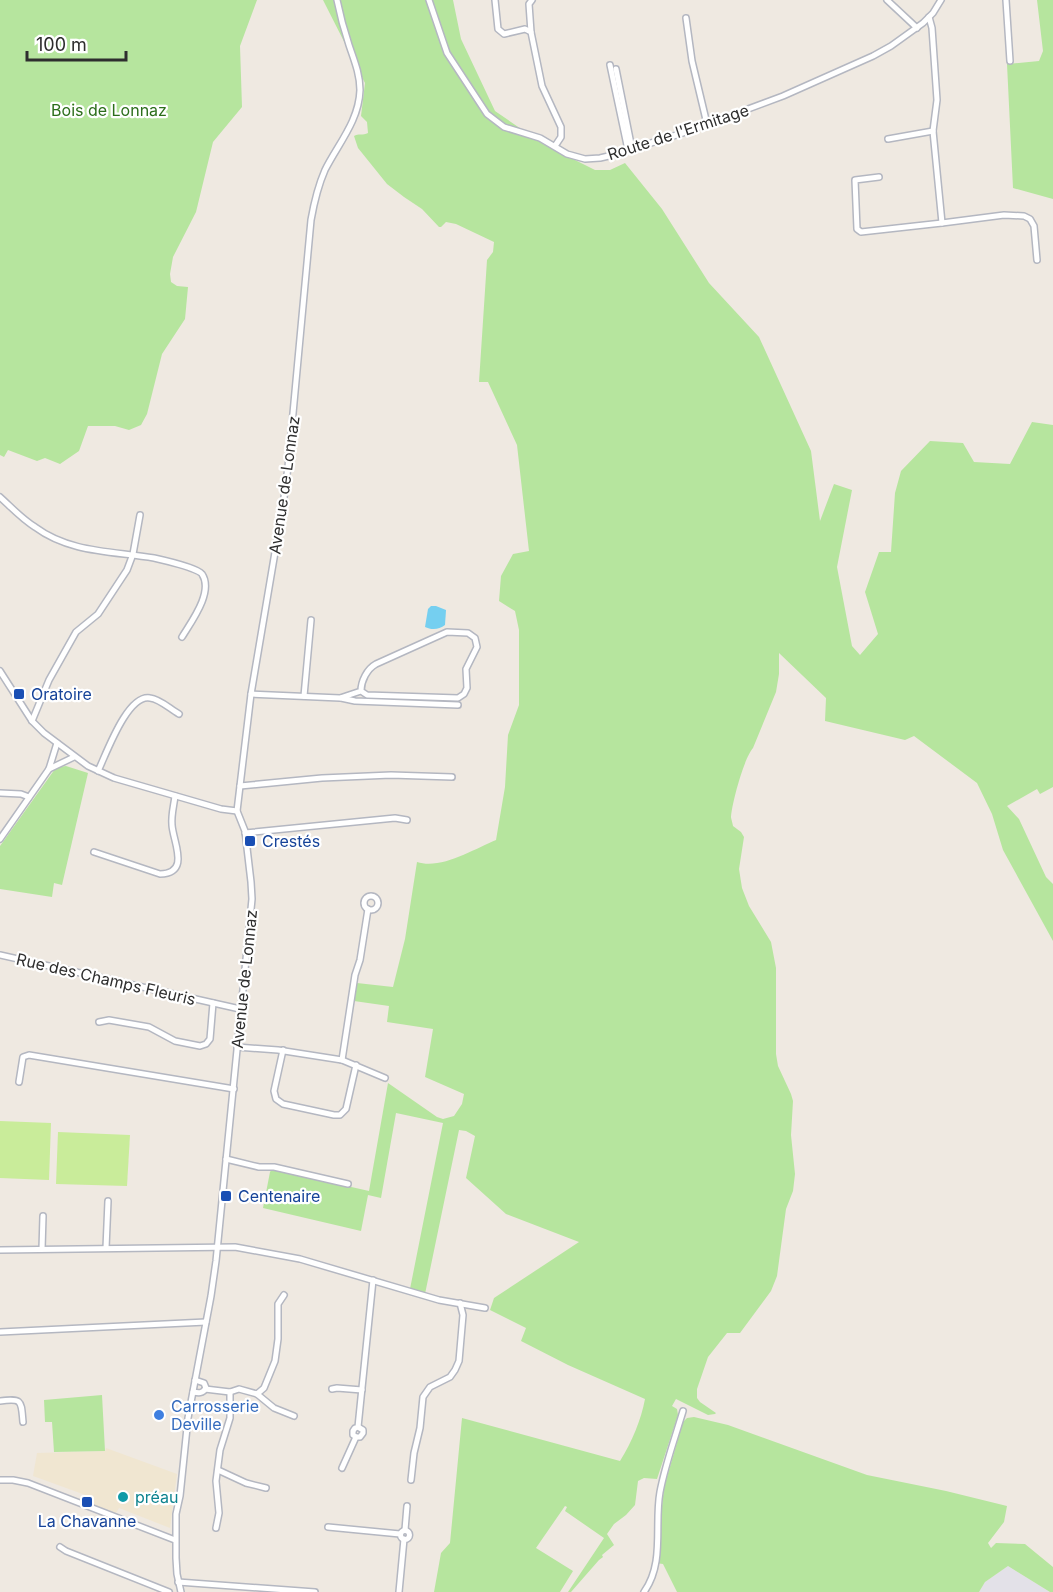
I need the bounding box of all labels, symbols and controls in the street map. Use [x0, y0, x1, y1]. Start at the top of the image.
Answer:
scale bar [27, 24, 126, 62]
text: 100 m [36, 34, 87, 55]
park label: Bois de Lonnaz [51, 100, 167, 120]
street label: Route de l'Ermitage [605, 100, 751, 164]
street label: Avenue de Lonnaz [264, 414, 304, 556]
place label: Oratoire [31, 684, 92, 704]
marker: Oratoire [12, 687, 26, 701]
place label: Crestés [262, 831, 320, 851]
marker: Crestés [243, 834, 257, 848]
street label: Avenue de Lonnaz [227, 908, 261, 1050]
street label: Rue des Champs Fleuris [14, 949, 198, 1009]
place label: Centenaire [238, 1186, 320, 1206]
marker: Centenaire [219, 1189, 233, 1203]
place label: Carrosserie Deville [171, 1396, 259, 1434]
marker: Carrosserie Deville [152, 1408, 166, 1422]
place label: préau [135, 1487, 178, 1507]
marker: préau [116, 1490, 130, 1504]
marker: La Chavanne [80, 1495, 94, 1509]
place label: La Chavanne [38, 1511, 136, 1531]

